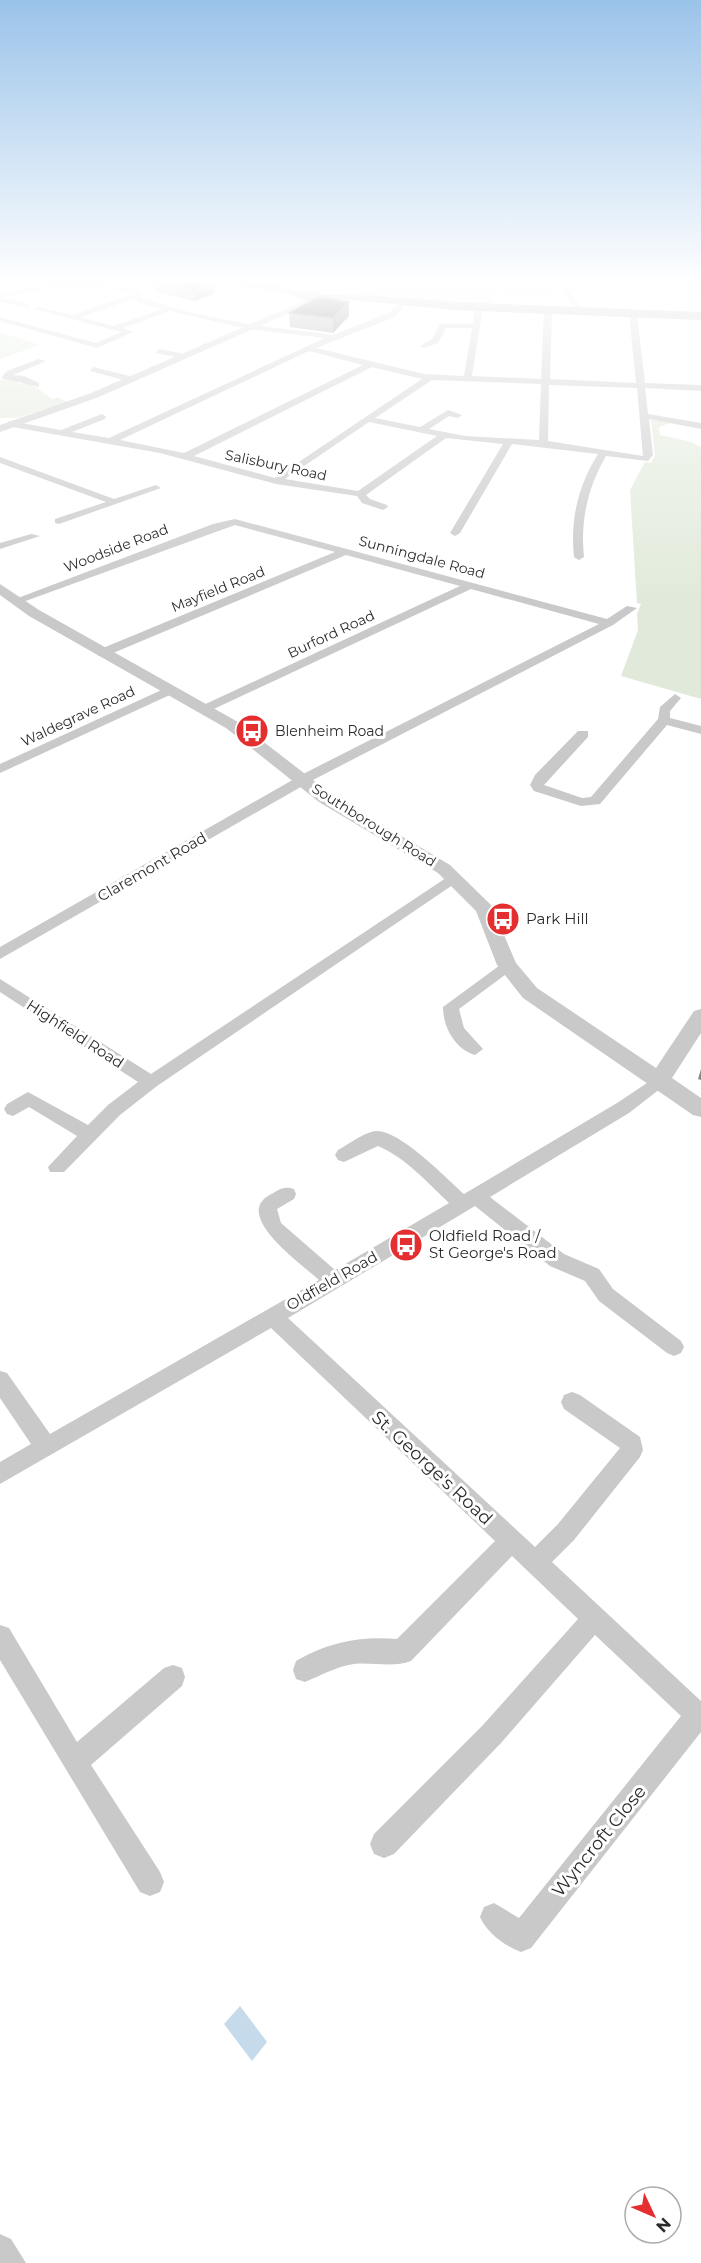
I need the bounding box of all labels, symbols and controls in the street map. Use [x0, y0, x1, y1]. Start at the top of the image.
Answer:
street label: Salisbury Road [223, 445, 329, 485]
street label: Woodside Road [61, 520, 171, 576]
street label: Sunningdale Road [357, 531, 487, 583]
street label: Mayfield Road [168, 562, 268, 616]
street label: Burford Road [285, 606, 377, 662]
street label: Waldegrave Road [18, 682, 138, 750]
bus stop icon: Blenheim Road [234, 713, 270, 749]
place label: Blenheim Road [275, 722, 384, 740]
street label: Southborough Road [309, 779, 439, 871]
street label: Claremont Road [94, 828, 210, 906]
bus stop icon: Park Hill [485, 901, 521, 937]
place label: Park Hill [526, 909, 589, 928]
street label: Highfield Road [23, 995, 127, 1072]
place label: Oldfield Road / St George's Road [429, 1226, 557, 1262]
bus stop icon: Oldfield Road / St George's Road [388, 1227, 424, 1263]
street label: Oldfield Road [283, 1247, 381, 1314]
street label: St. George's Road [367, 1406, 497, 1530]
street label: Wyncroft Close [547, 1781, 651, 1901]
north arrow [623, 2185, 683, 2245]
text: N [652, 2214, 675, 2236]

